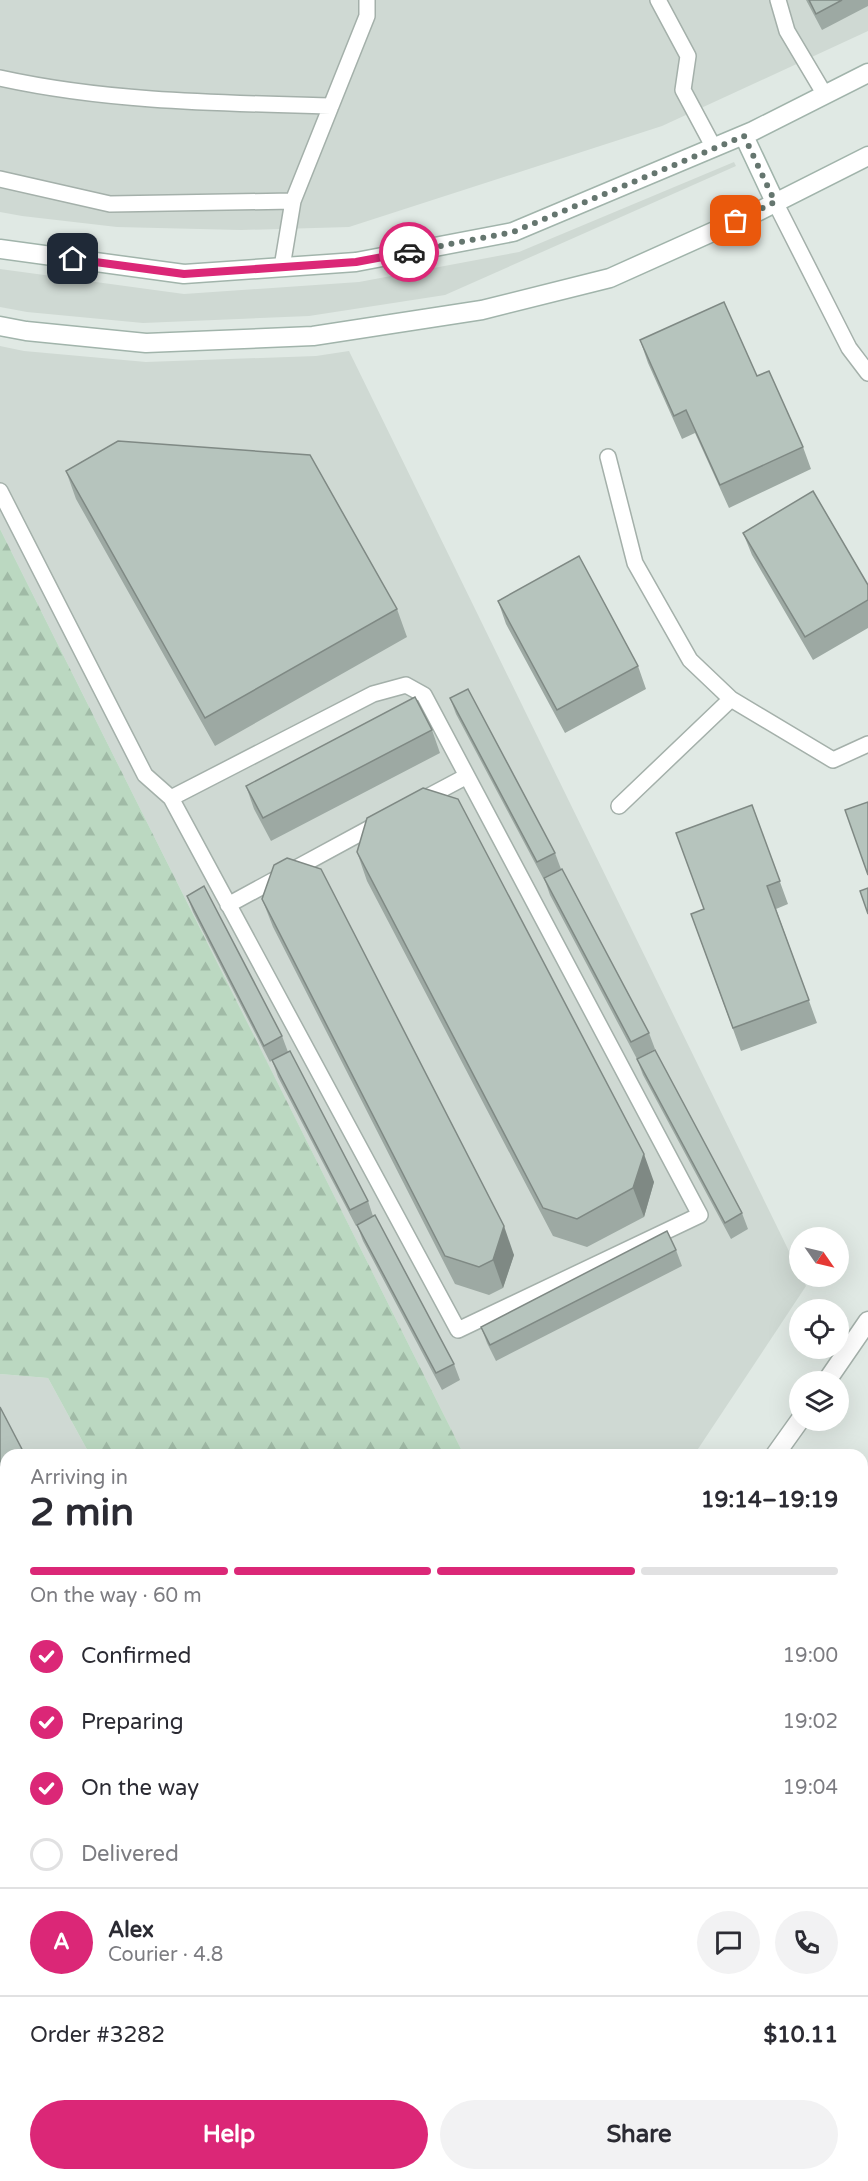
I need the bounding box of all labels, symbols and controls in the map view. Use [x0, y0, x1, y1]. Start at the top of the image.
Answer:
pin [710, 195, 761, 246]
icon: bag [719, 204, 752, 237]
courier [379, 222, 439, 282]
pin [47, 233, 98, 284]
icon: car [393, 236, 426, 269]
icon: home [56, 242, 89, 275]
north arrow [789, 1227, 849, 1287]
map controls [789, 1227, 849, 1431]
button: locate [789, 1299, 849, 1359]
button: layers [789, 1371, 849, 1431]
text: Arriving in [30, 1466, 128, 1490]
text: 19:14–19:19 [701, 1487, 838, 1513]
text: 2 min [30, 1489, 134, 1536]
text: On the way · 60 m [30, 1584, 202, 1608]
icon: check [30, 1640, 63, 1673]
text: Confirmed [81, 1643, 191, 1669]
text: 19:00 [783, 1644, 838, 1668]
icon: check [30, 1706, 63, 1739]
text: Preparing [81, 1709, 184, 1735]
text: 19:02 [783, 1710, 838, 1734]
icon: check [30, 1772, 63, 1805]
text: On the way [81, 1775, 199, 1801]
text: 19:04 [783, 1776, 838, 1800]
text: Delivered [81, 1841, 179, 1867]
button: chat [697, 1911, 760, 1974]
button: phone [775, 1911, 838, 1974]
text: Alex [108, 1917, 154, 1943]
text: A [53, 1929, 70, 1955]
text: Courier · 4.8 [108, 1943, 223, 1967]
text: Order #3282 [30, 2022, 165, 2048]
text: $10.11 [763, 2022, 838, 2048]
button: Help [30, 2100, 428, 2169]
button: Share [440, 2100, 838, 2169]

